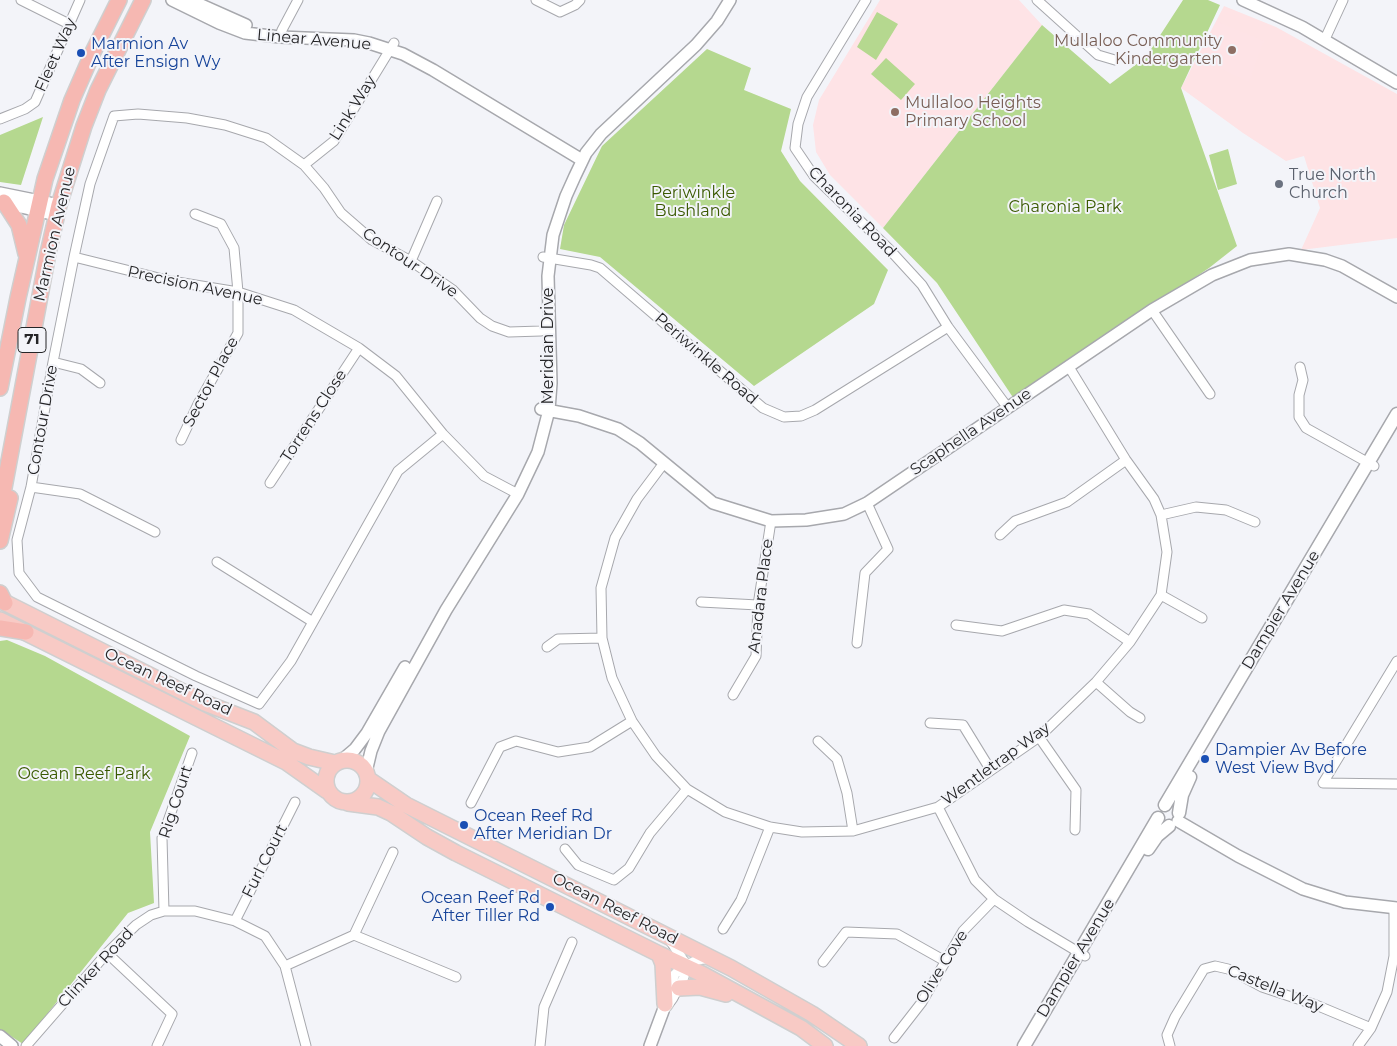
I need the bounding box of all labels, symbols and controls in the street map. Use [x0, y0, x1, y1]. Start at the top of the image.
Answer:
street label: Fleet Way [31, 15, 81, 95]
street label: Linear Avenue [256, 25, 372, 55]
place label: Mullaloo Community Kindergarten [1054, 31, 1222, 69]
place label: Marmion Av After Ensign Wy [91, 34, 220, 72]
marker: Mullaloo Community Kindergarten [1226, 44, 1238, 56]
marker: Marmion Av After Ensign Wy [75, 47, 87, 59]
street label: Link Way [326, 72, 380, 144]
place label: Mullaloo Heights Primary School [905, 93, 1041, 131]
marker: Mullaloo Heights Primary School [889, 106, 901, 118]
street label: Charonia Road [804, 163, 900, 261]
street label: Marmion Avenue [30, 165, 80, 303]
place label: True North Church [1289, 165, 1376, 203]
marker: True North Church [1273, 178, 1285, 190]
park label: Periwinkle Bushland [651, 183, 735, 221]
park label: Charonia Park [1008, 197, 1122, 217]
street label: Contour Drive [358, 224, 462, 302]
street label: Precision Avenue [126, 262, 264, 310]
street label: Meridian Drive [538, 287, 558, 405]
street label: Periwinkle Road [651, 309, 761, 409]
road number: 71 [18, 328, 46, 352]
street label: Sector Place [179, 334, 243, 430]
street label: Contour Drive [24, 364, 62, 476]
street label: Torrens Close [277, 366, 351, 466]
street label: Scaphella Avenue [907, 384, 1035, 480]
street label: Anadara Place [744, 538, 778, 654]
street label: Dampier Avenue [1238, 547, 1324, 673]
street label: Ocean Reef Road [101, 644, 235, 720]
street label: Wentletrap Way [938, 718, 1054, 810]
place label: Dampier Av Before West View Bvd [1215, 740, 1367, 778]
marker: Dampier Av Before West View Bvd [1199, 753, 1211, 765]
street label: Rig Court [155, 763, 197, 841]
park label: Ocean Reef Park [17, 764, 151, 784]
place label: Ocean Reef Rd After Meridian Dr [474, 806, 612, 844]
marker: Ocean Reef Rd After Meridian Dr [458, 819, 470, 831]
street label: Furl Court [238, 821, 292, 901]
street label: Ocean Reef Road [549, 869, 681, 949]
place label: Ocean Reef Rd After Tiller Rd [421, 888, 540, 926]
street label: Dampier Avenue [1033, 895, 1119, 1021]
marker: Ocean Reef Rd After Tiller Rd [544, 901, 556, 913]
street label: Clinker Road [54, 924, 138, 1012]
street label: Olive Cove [912, 927, 972, 1007]
street label: Castella Way [1224, 961, 1326, 1017]

